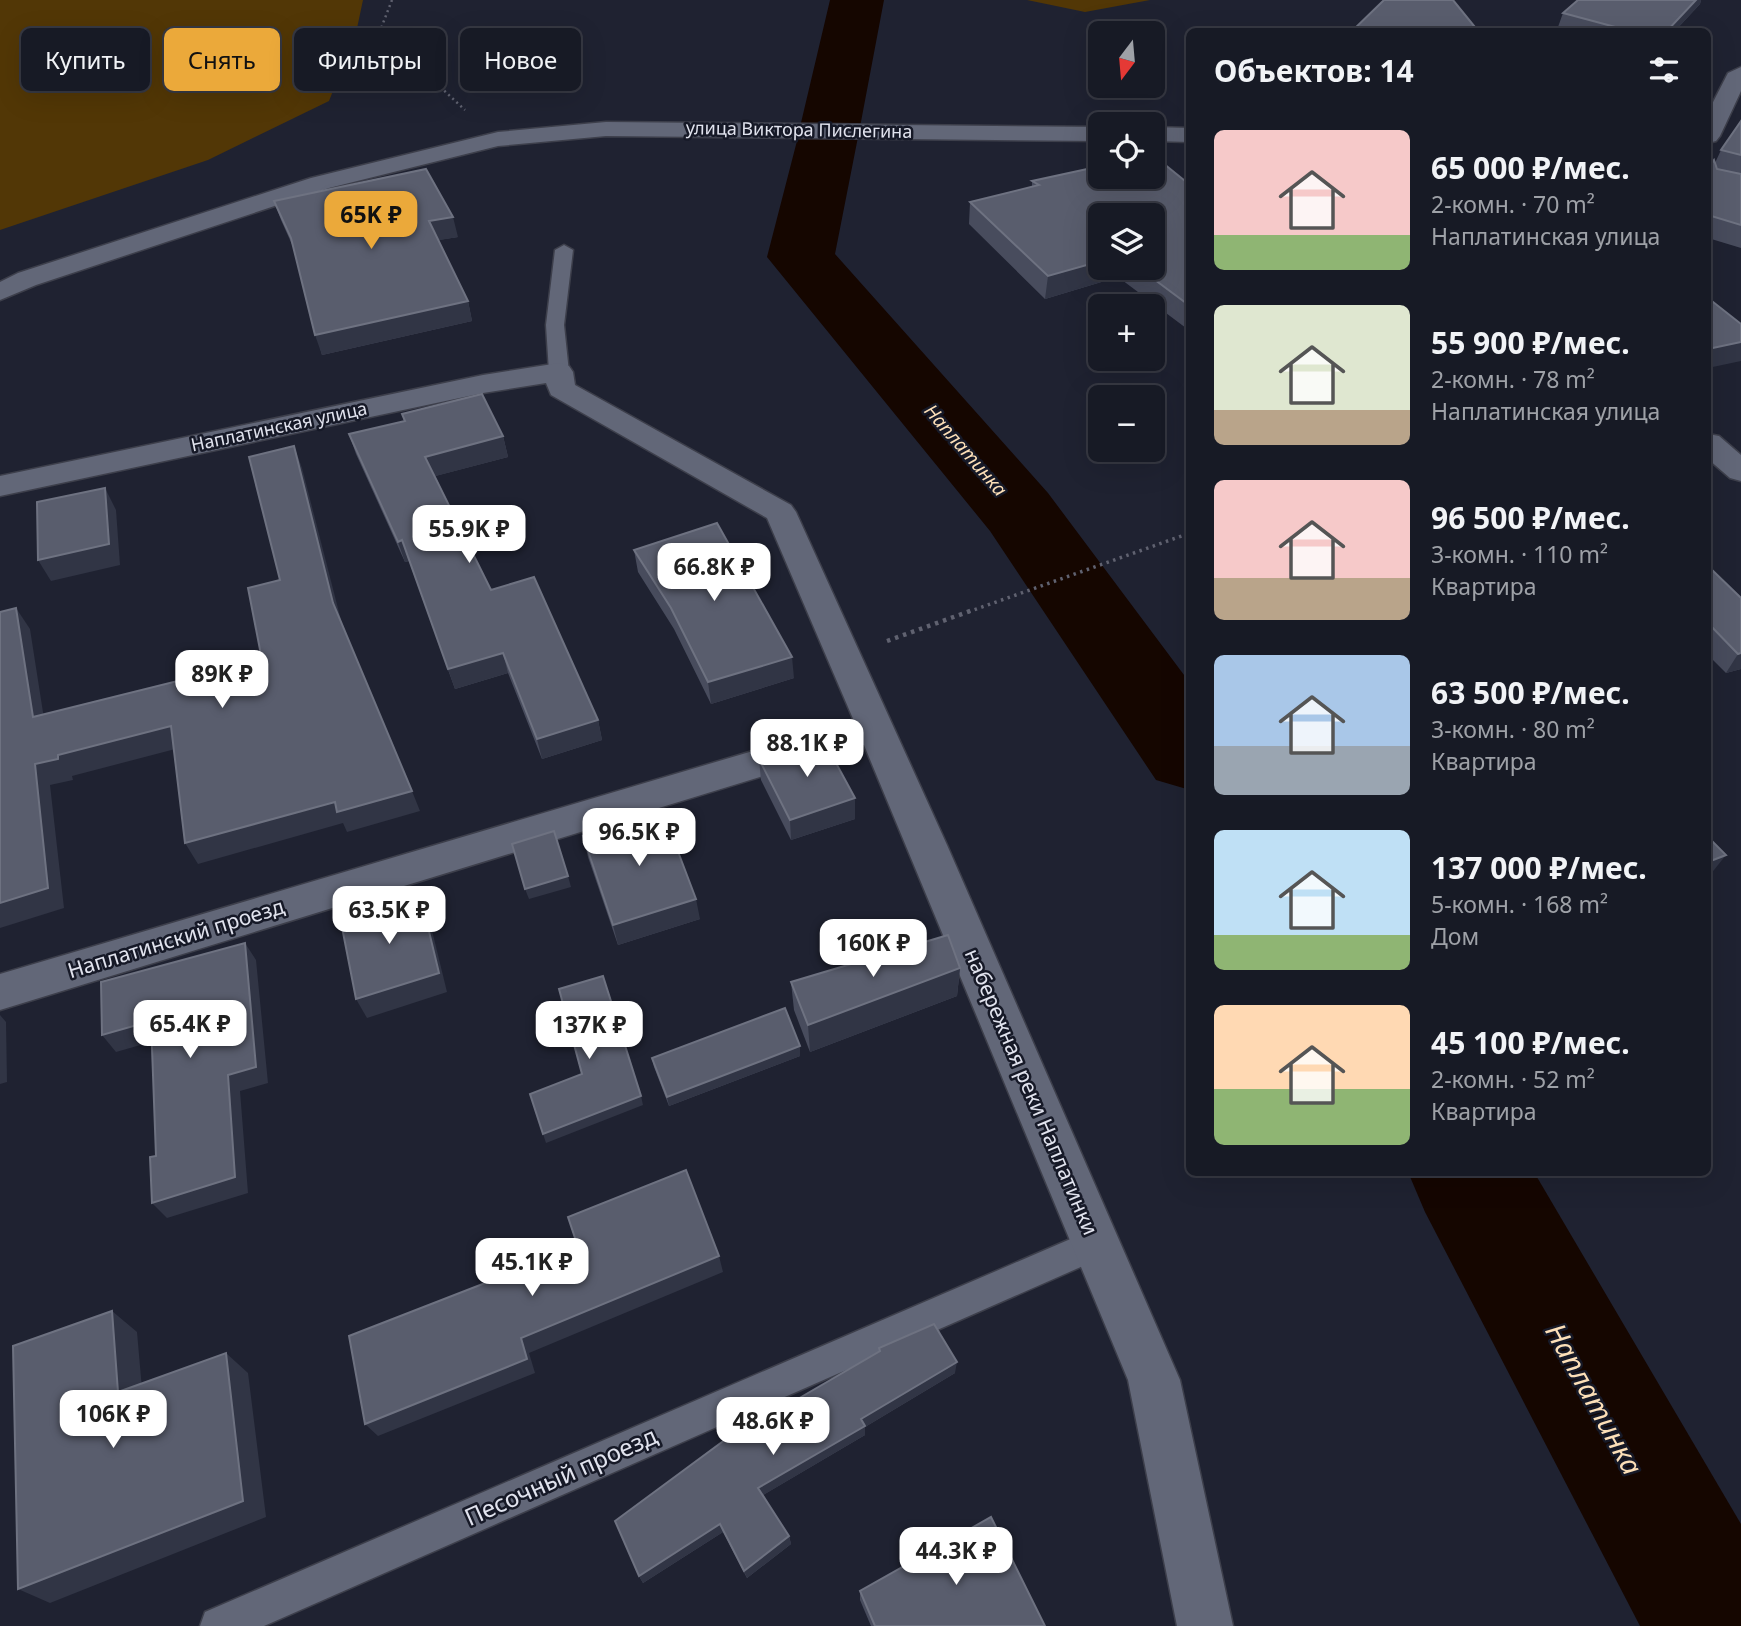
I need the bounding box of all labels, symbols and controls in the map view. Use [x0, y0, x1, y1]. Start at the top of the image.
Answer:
north arrow [1088, 21, 1166, 98]
map controls [1088, 21, 1165, 462]
chip: Купить [21, 28, 150, 91]
chip: Снять [164, 28, 280, 91]
chip: Фильтры [294, 28, 446, 91]
chip: Новое [460, 28, 581, 91]
text: Объектов: 14 [1214, 50, 1414, 91]
icon: filters [1645, 51, 1683, 89]
button: locate [1088, 112, 1165, 189]
street label: улица Виктора Пислегина [686, 115, 912, 143]
text: 65 000 ₽/мес. [1431, 147, 1630, 188]
icon: home [1270, 158, 1354, 242]
text: 2-комн. · 70 m² [1431, 188, 1595, 220]
pin: 65K ₽ [322, 191, 420, 251]
text: 65K ₽ [340, 198, 402, 230]
button: layers [1088, 203, 1165, 280]
text: Наплатинская улица [1431, 220, 1660, 252]
button: + [1088, 294, 1165, 371]
text: 55 900 ₽/мес. [1431, 322, 1630, 363]
icon: home [1270, 333, 1354, 417]
text: 2-комн. · 78 m² [1431, 363, 1595, 395]
button: − [1088, 385, 1165, 462]
text: Наплатинская улица [1431, 395, 1660, 427]
street label: Наплатинская улица [189, 396, 369, 456]
water label: Наплатинка [919, 398, 1013, 502]
text: 96 500 ₽/мес. [1431, 497, 1630, 538]
pin: 55.9K ₽ [404, 505, 534, 565]
icon: home [1270, 508, 1354, 592]
text: 55.9K ₽ [429, 512, 509, 544]
text: 3-комн. · 110 m² [1431, 538, 1608, 570]
pin: 66.8K ₽ [649, 544, 779, 603]
text: 66.8K ₽ [674, 550, 754, 582]
text: Квартира [1431, 570, 1537, 602]
pin: 89K ₽ [173, 650, 271, 710]
text: 89K ₽ [191, 657, 253, 689]
text: 63 500 ₽/мес. [1431, 672, 1630, 713]
icon: home [1270, 683, 1354, 767]
text: 3-комн. · 80 m² [1431, 713, 1595, 745]
pin: 88.1K ₽ [742, 720, 872, 779]
text: 88.1K ₽ [767, 726, 847, 758]
text: Квартира [1431, 745, 1537, 777]
pin: 96.5K ₽ [574, 808, 704, 868]
text: 96.5K ₽ [599, 815, 679, 847]
text: 137 000 ₽/мес. [1431, 847, 1647, 888]
icon: home [1270, 858, 1354, 942]
pin: 63.5K ₽ [324, 886, 454, 946]
text: 5-комн. · 168 m² [1431, 888, 1608, 920]
street label: Наплатинский проезд [64, 892, 288, 984]
text: 63.5K ₽ [349, 893, 429, 925]
pin: 160K ₽ [816, 920, 930, 979]
text: Дом [1431, 920, 1479, 952]
text: 160K ₽ [836, 926, 910, 958]
street label: набережная реки Наплатинки [959, 944, 1105, 1239]
pin: 65.4K ₽ [125, 1000, 255, 1060]
pin: 137K ₽ [532, 1002, 646, 1061]
text: 65.4K ₽ [150, 1007, 230, 1039]
text: 137K ₽ [552, 1008, 626, 1040]
text: 45 100 ₽/мес. [1431, 1022, 1630, 1063]
icon: home [1270, 1033, 1354, 1117]
text: 2-комн. · 52 m² [1431, 1063, 1595, 1095]
text: Квартира [1431, 1095, 1537, 1127]
pin: 45.1K ₽ [467, 1238, 597, 1298]
text: 45.1K ₽ [492, 1245, 572, 1277]
water label: Наплатинка [1538, 1316, 1652, 1481]
pin: 106K ₽ [56, 1390, 170, 1450]
text: 106K ₽ [76, 1397, 150, 1429]
pin: 48.6K ₽ [708, 1398, 838, 1457]
text: 48.6K ₽ [733, 1404, 813, 1436]
street label: Песочный проезд [459, 1418, 662, 1533]
pin: 44.3K ₽ [891, 1528, 1021, 1587]
text: 44.3K ₽ [916, 1534, 996, 1566]

